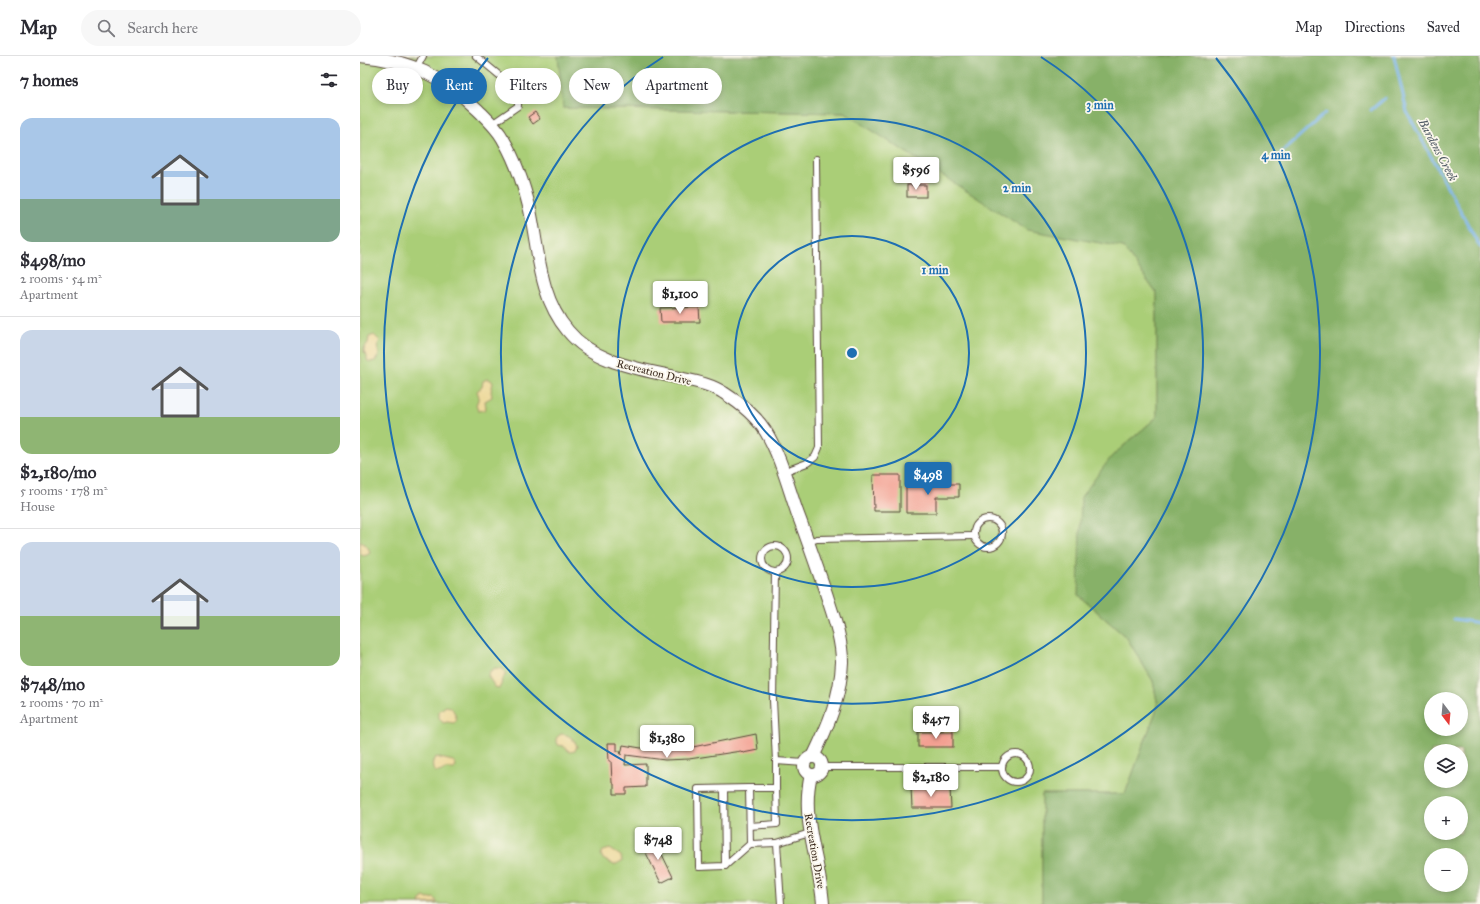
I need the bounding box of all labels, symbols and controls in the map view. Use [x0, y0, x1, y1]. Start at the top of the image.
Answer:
search box [81, 10, 361, 46]
text: Map [20, 16, 57, 39]
icon: search [95, 17, 117, 39]
text: Search here [127, 19, 198, 37]
text: Map [1295, 19, 1322, 36]
text: Directions [1344, 19, 1405, 36]
text: Saved [1427, 19, 1460, 36]
chip: Buy [372, 68, 423, 104]
chip: Rent [431, 68, 487, 104]
chip: Filters [495, 68, 561, 104]
chip: New [569, 68, 624, 104]
chip: Apartment [632, 68, 722, 104]
icon: filters [318, 69, 340, 91]
text: 7 homes [20, 70, 78, 91]
text: 3 min [1086, 98, 1114, 113]
water label: Bardens Creek [1415, 115, 1461, 184]
icon: home [144, 144, 216, 216]
text: 4 min [1261, 148, 1291, 163]
pin: $596 [892, 157, 940, 191]
text: $596 [902, 162, 930, 178]
text: 2 min [1003, 181, 1032, 195]
text: $498/mo [20, 250, 85, 271]
text: 1 min [921, 263, 949, 277]
text: 2 rooms · 54 m² [20, 271, 102, 287]
pin: $1,100 [647, 281, 713, 315]
text: $1,100 [662, 286, 698, 302]
text: Apartment [20, 287, 78, 303]
centre of rings [845, 346, 859, 360]
icon: home [144, 356, 216, 428]
street label: Recreation Drive [615, 357, 693, 388]
text: $2,180/mo [20, 462, 96, 483]
pin: $498 [904, 462, 952, 496]
text: $498 [914, 467, 942, 483]
text: 5 rooms · 178 m² [20, 483, 108, 499]
text: House [20, 499, 55, 515]
icon: home [144, 568, 216, 640]
text: $748/mo [20, 674, 85, 695]
north arrow [1424, 692, 1468, 736]
map controls [1424, 692, 1468, 892]
text: 2 rooms · 70 m² [20, 695, 103, 711]
pin: $457 [912, 706, 960, 740]
text: Apartment [20, 711, 78, 727]
text: $457 [922, 711, 950, 727]
pin: $1,380 [634, 725, 700, 759]
text: $1,380 [649, 730, 685, 746]
button: layers [1424, 744, 1468, 788]
pin: $2,180 [898, 764, 964, 798]
text: $2,180 [912, 769, 950, 785]
button: + [1424, 796, 1468, 840]
street label: Recreation Drive [801, 812, 828, 890]
pin: $748 [634, 827, 682, 861]
text: $748 [644, 832, 672, 848]
button: − [1424, 848, 1468, 892]

